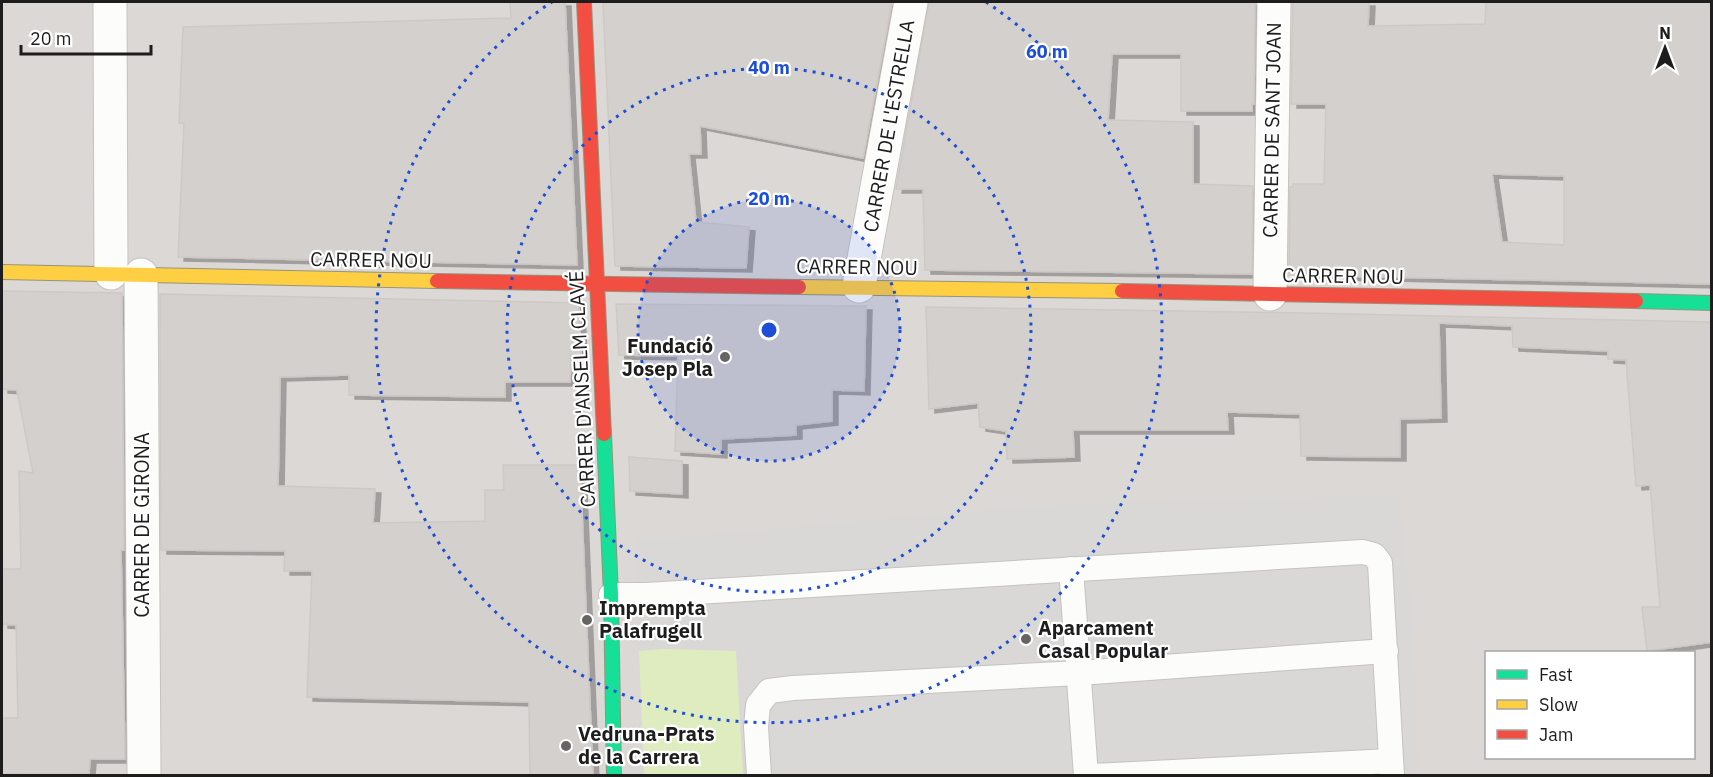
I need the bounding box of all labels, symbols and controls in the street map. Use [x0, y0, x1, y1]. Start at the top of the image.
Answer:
street label: CARRER DE L'ESTRELLA [857, 17, 921, 234]
scale bar [21, 18, 152, 56]
north arrow [1635, 18, 1695, 78]
street label: CARRER DE SANT JOAN [1256, 22, 1287, 238]
text: N [1659, 23, 1671, 43]
text: 20 m [30, 27, 72, 50]
text: 60 m [1026, 40, 1068, 63]
text: 40 m [748, 56, 790, 79]
text: 20 m [748, 187, 790, 210]
street label: CARRER NOU [310, 245, 432, 274]
street label: CARRER NOU [796, 252, 918, 281]
street label: CARRER NOU [1282, 261, 1404, 290]
street label: CARRER D'ANSELM CLAVÉ [562, 270, 601, 508]
centre of rings [759, 320, 779, 340]
place label: Fundació Josep Pla [622, 332, 713, 382]
marker: Fundació Josep Pla [718, 350, 732, 364]
street label: CARRER DE GIRONA [128, 432, 155, 618]
place label: Imprempta Palafrugell [599, 594, 706, 644]
marker: Imprempta Palafrugell [580, 613, 594, 627]
place label: Aparcament Casal Popular [1038, 614, 1168, 664]
marker: Aparcament Casal Popular [1019, 632, 1033, 646]
legend [1485, 651, 1695, 759]
text: Fast [1539, 663, 1573, 686]
text: Slow [1539, 693, 1578, 716]
place label: Vedruna-Prats de la Carrera [578, 720, 715, 770]
text: Jam [1539, 723, 1574, 746]
marker: Vedruna-Prats de la Carrera [559, 739, 573, 753]

